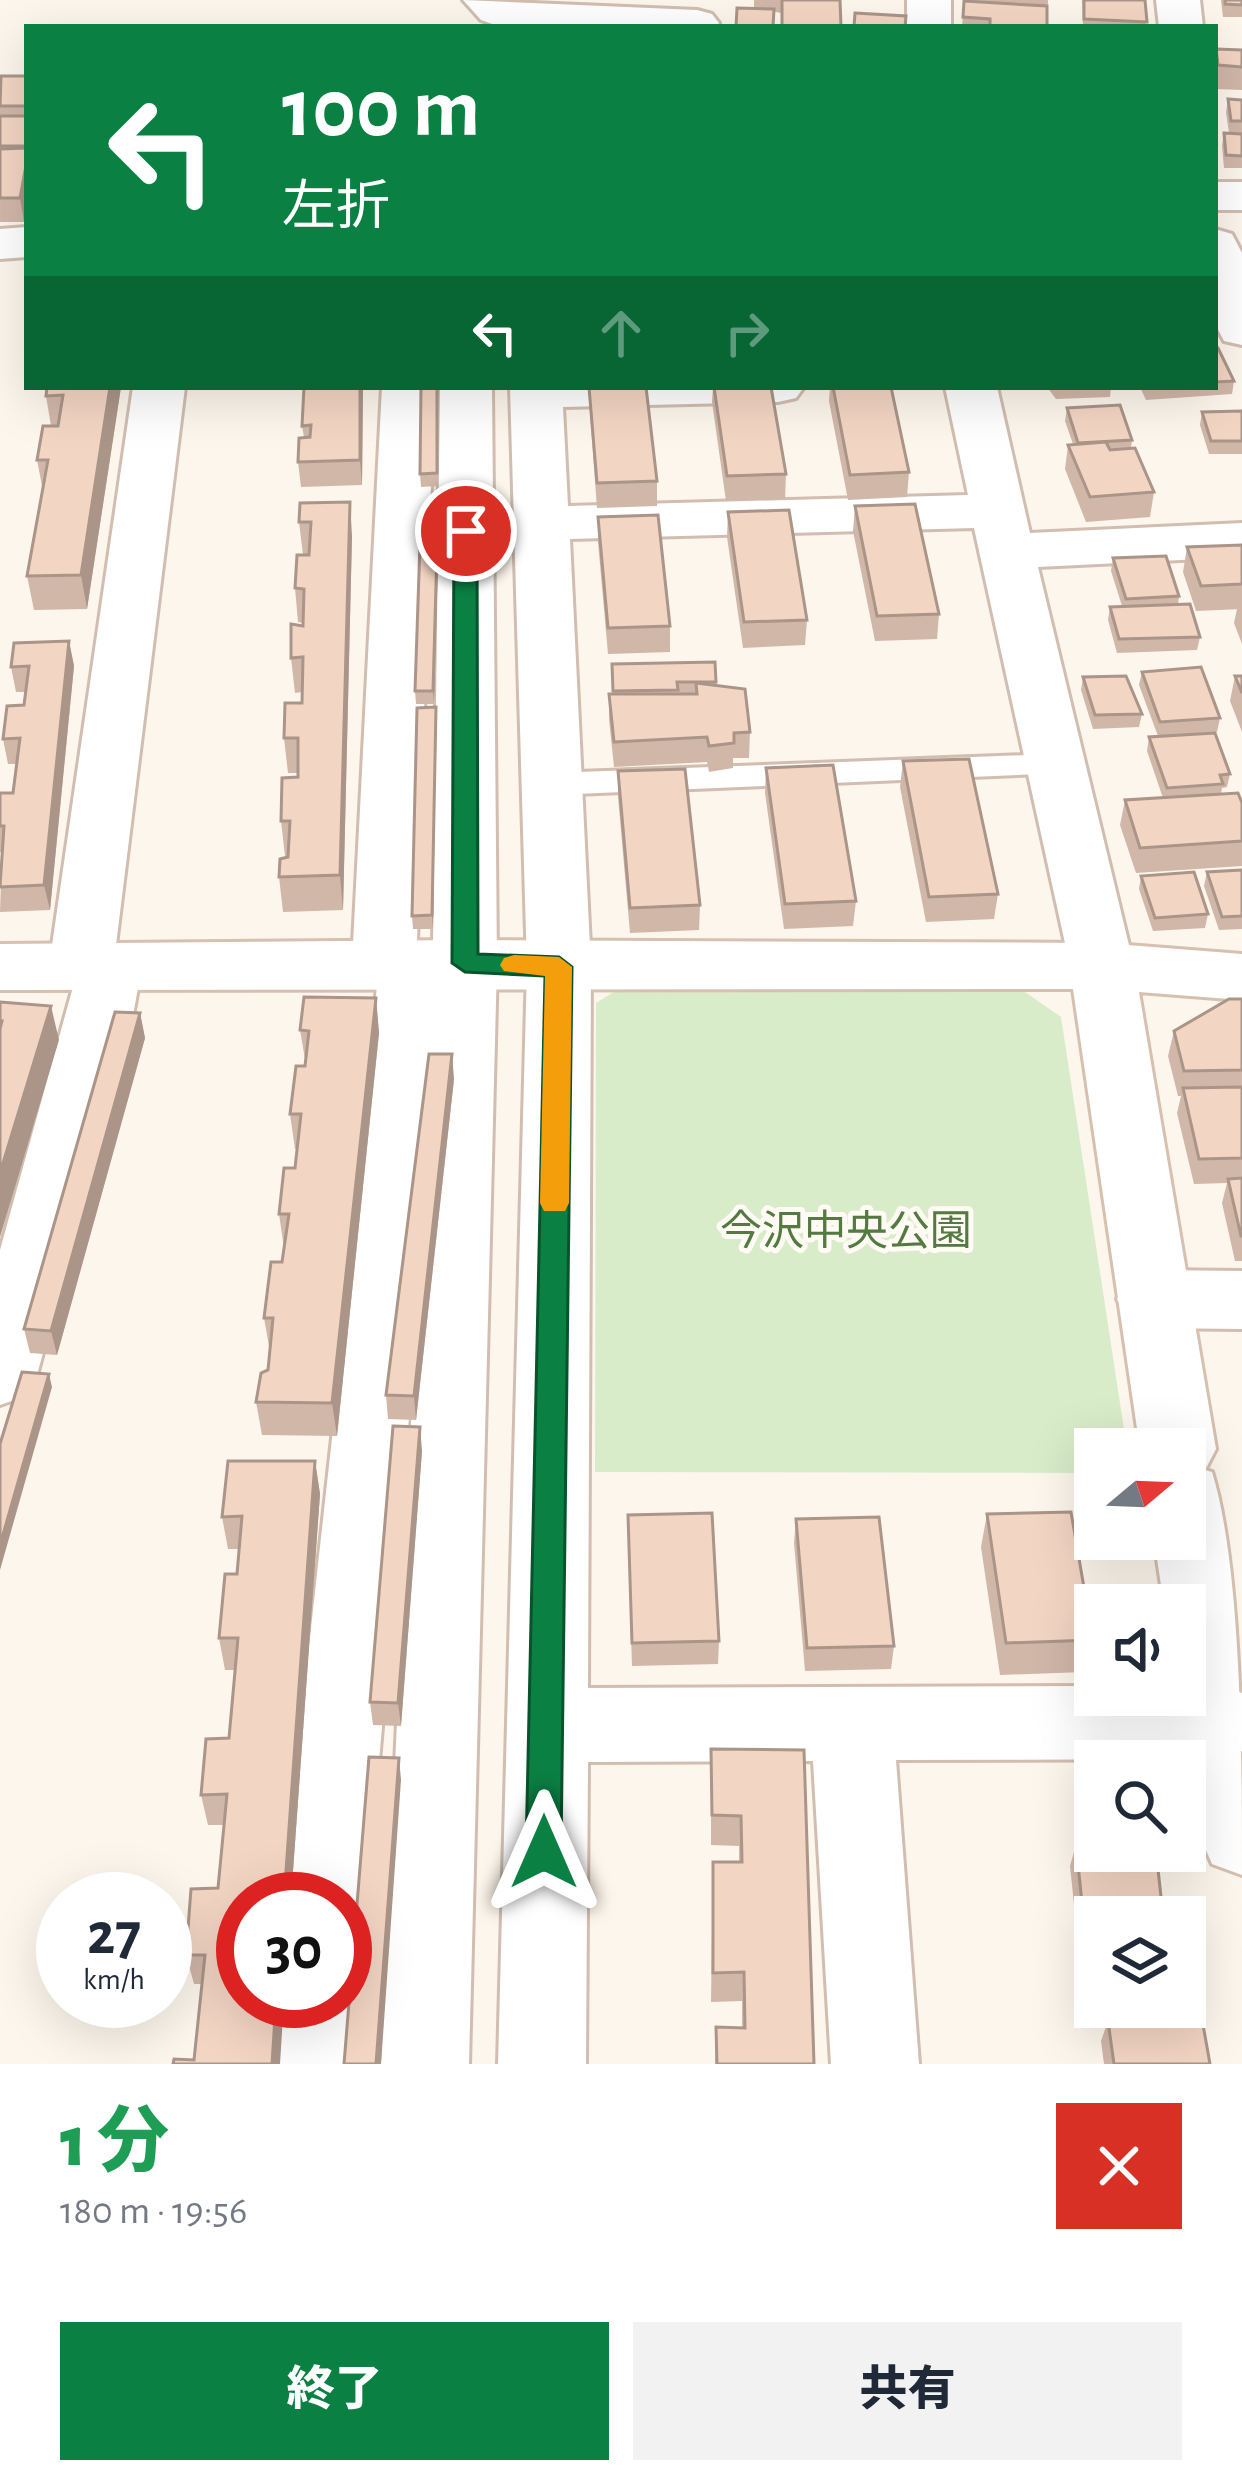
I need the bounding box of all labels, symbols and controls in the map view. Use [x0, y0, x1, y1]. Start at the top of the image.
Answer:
text: 100 m [282, 68, 480, 152]
icon: left [84, 72, 240, 228]
text: 左折 [282, 181, 390, 235]
icon: left [462, 300, 528, 366]
icon: ahead [588, 300, 654, 366]
icon: right [714, 300, 780, 366]
pin [415, 480, 517, 582]
icon: arrive [433, 498, 499, 564]
park label: 今沢中央公園 [720, 1209, 972, 1253]
north arrow [1074, 1428, 1206, 1560]
map controls [1074, 1428, 1206, 2028]
button: sound [1074, 1584, 1206, 1716]
button: search [1074, 1740, 1206, 1872]
position arrow [481, 1789, 607, 1915]
speed limit sign: 30 [216, 1872, 372, 2028]
button: layers [1074, 1896, 1206, 2028]
text: 27 [87, 1905, 141, 1965]
text: km/h [83, 1965, 145, 1995]
button: close [1056, 2103, 1182, 2229]
text: 1 分 [60, 2107, 169, 2179]
text: 180 m · 19:56 [60, 2192, 247, 2231]
button: 終了 [60, 2322, 609, 2460]
button: 共有 [633, 2322, 1182, 2460]

